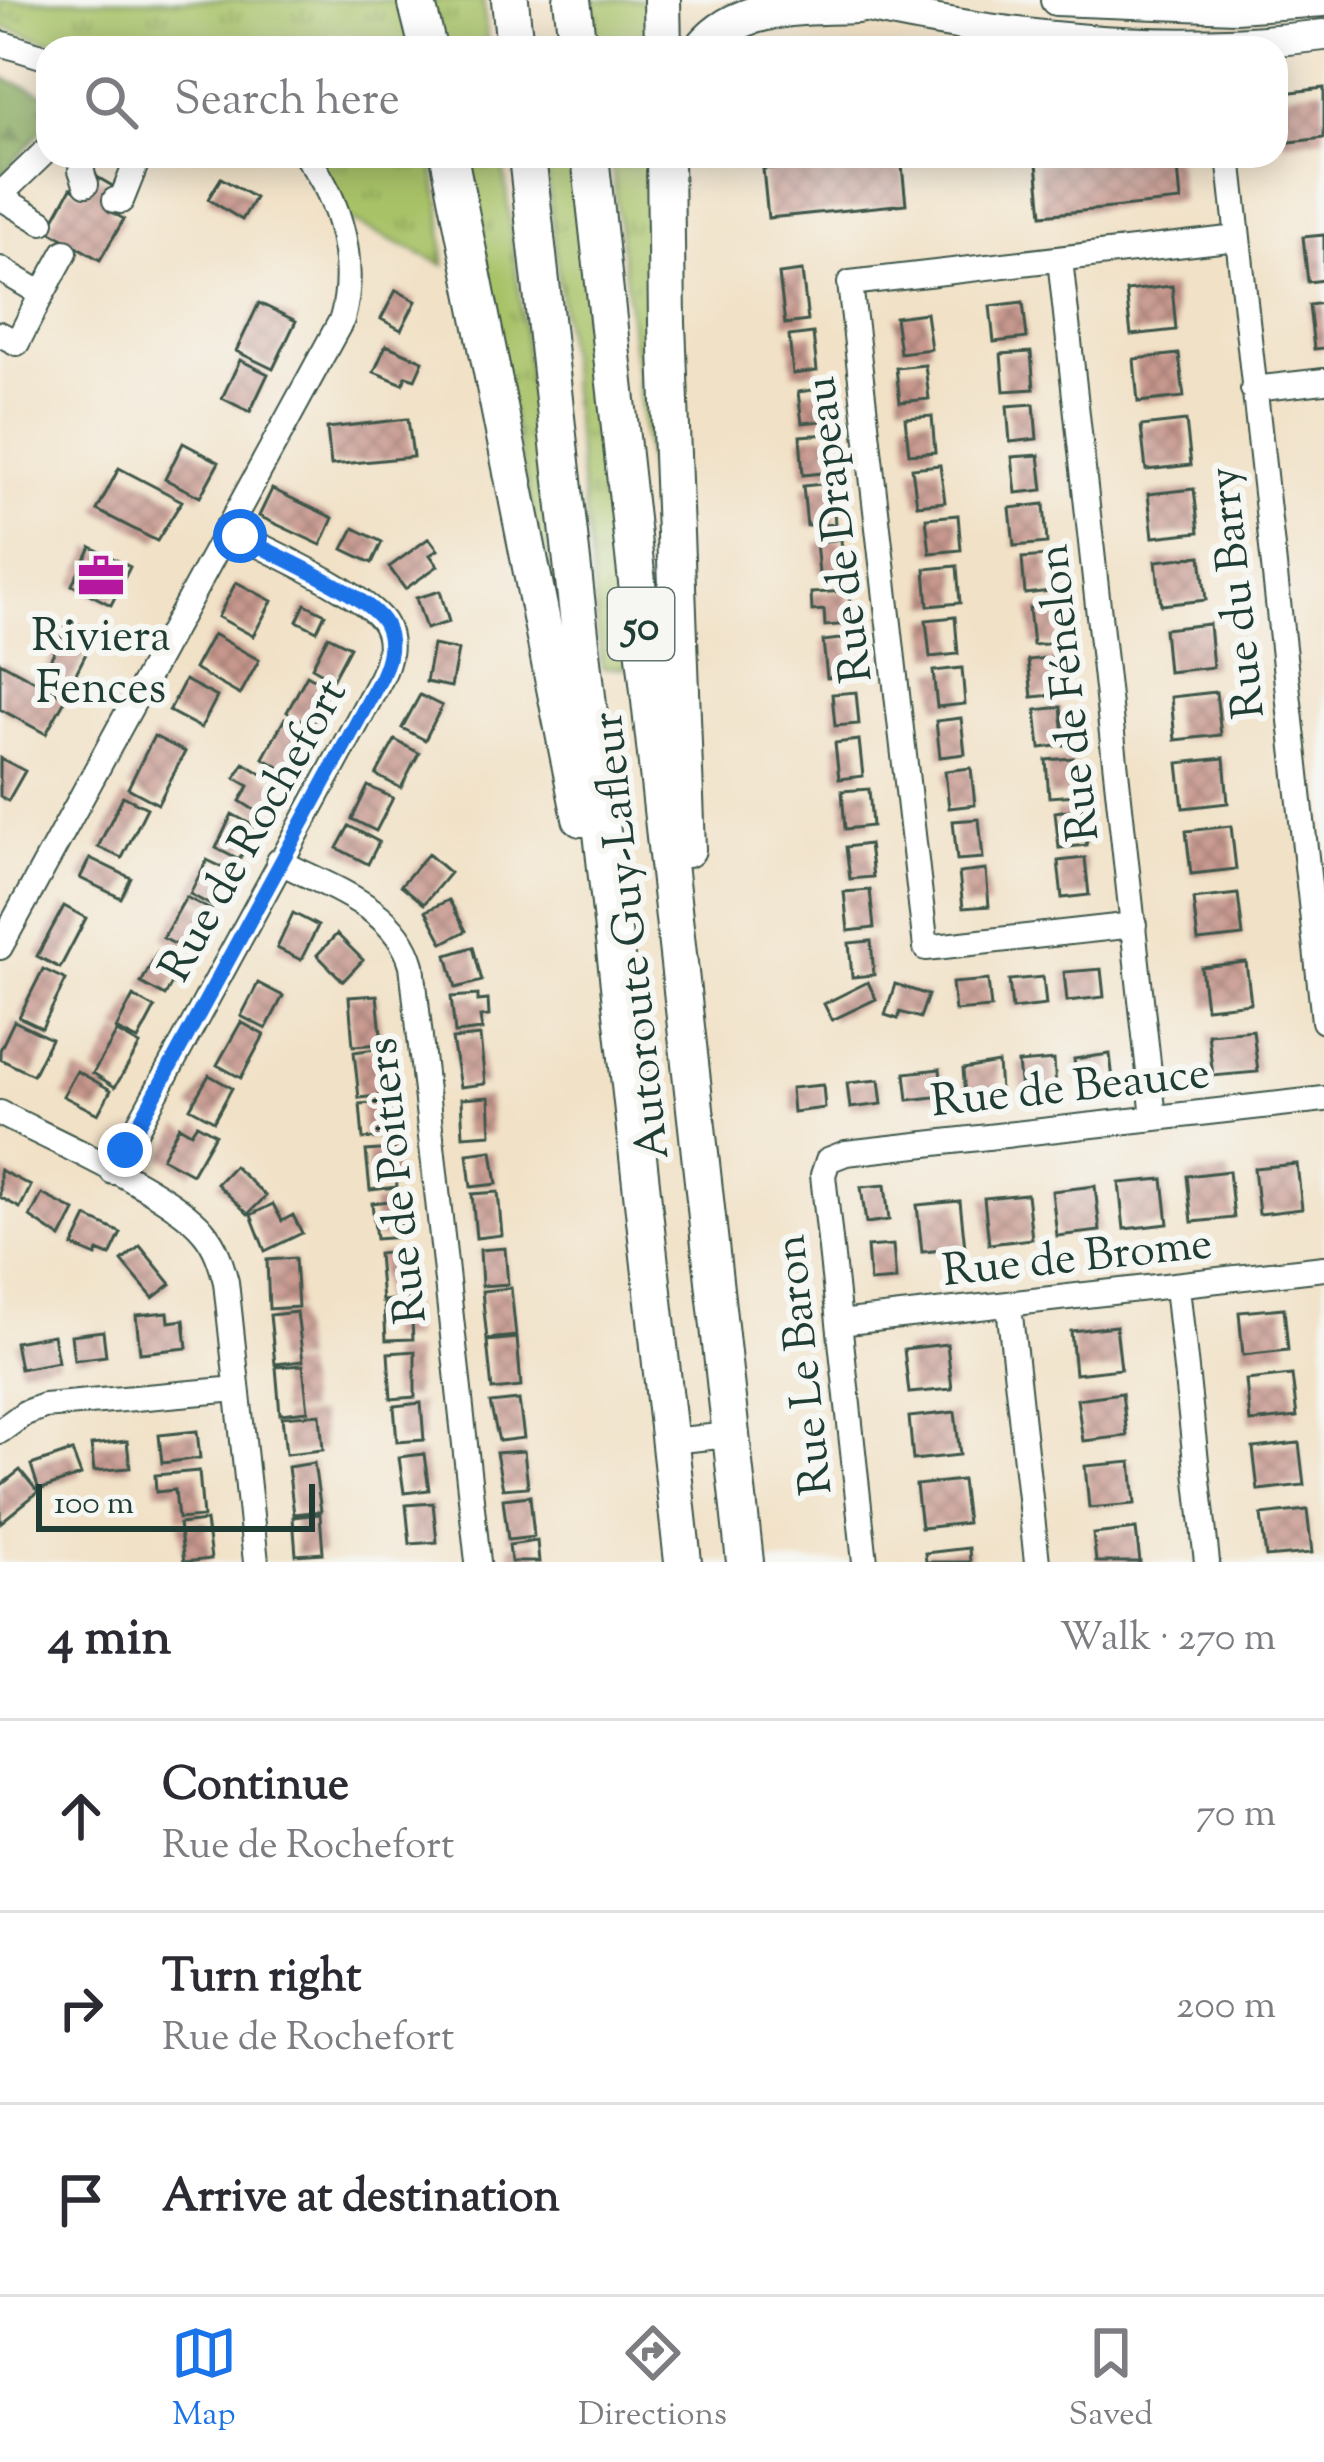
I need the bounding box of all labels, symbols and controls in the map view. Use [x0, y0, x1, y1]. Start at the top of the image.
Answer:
search box [36, 36, 1288, 168]
icon: search [78, 69, 144, 135]
text: Search here [174, 70, 400, 135]
street label: Rue de Drapeau [790, 373, 892, 686]
street label: Rue du Barry [1194, 463, 1285, 721]
route start [213, 509, 267, 563]
street label: Rue de Fénelon [1024, 541, 1119, 844]
office icon: Riviera Fences [76, 551, 126, 601]
road number: 50 [608, 588, 674, 660]
place label: Riviera Fences [31, 607, 171, 724]
street label: Rue de Rochefort [146, 668, 366, 995]
street label: Autoroute Guy-Lafleur [578, 708, 689, 1163]
street label: Rue de Poitiers [352, 1034, 447, 1327]
street label: Rue de Beauce [928, 1044, 1213, 1137]
route end [98, 1123, 152, 1177]
street label: Rue de Brome [940, 1214, 1216, 1307]
street label: Rue Le Baron [760, 1231, 852, 1498]
scale bar [36, 1478, 315, 1531]
text: 100 m [54, 1481, 134, 1529]
text: 4 min [48, 1604, 171, 1677]
text: Walk · 270 m [1060, 1612, 1276, 1668]
text: Continue [162, 1755, 349, 1820]
icon: ahead [48, 1783, 114, 1849]
text: 70 m [1196, 1788, 1276, 1844]
text: Rue de Rochefort [162, 1820, 454, 1876]
text: Turn right [162, 1947, 361, 2012]
icon: right [48, 1975, 114, 2041]
text: 200 m [1176, 1980, 1276, 2036]
text: Rue de Rochefort [162, 2012, 454, 2068]
icon: arrive [48, 2167, 114, 2233]
text: Arrive at destination [162, 2167, 560, 2232]
tab: Map [171, 2320, 237, 2440]
tab: Directions [578, 2320, 727, 2440]
tab: Saved [1069, 2320, 1153, 2440]

